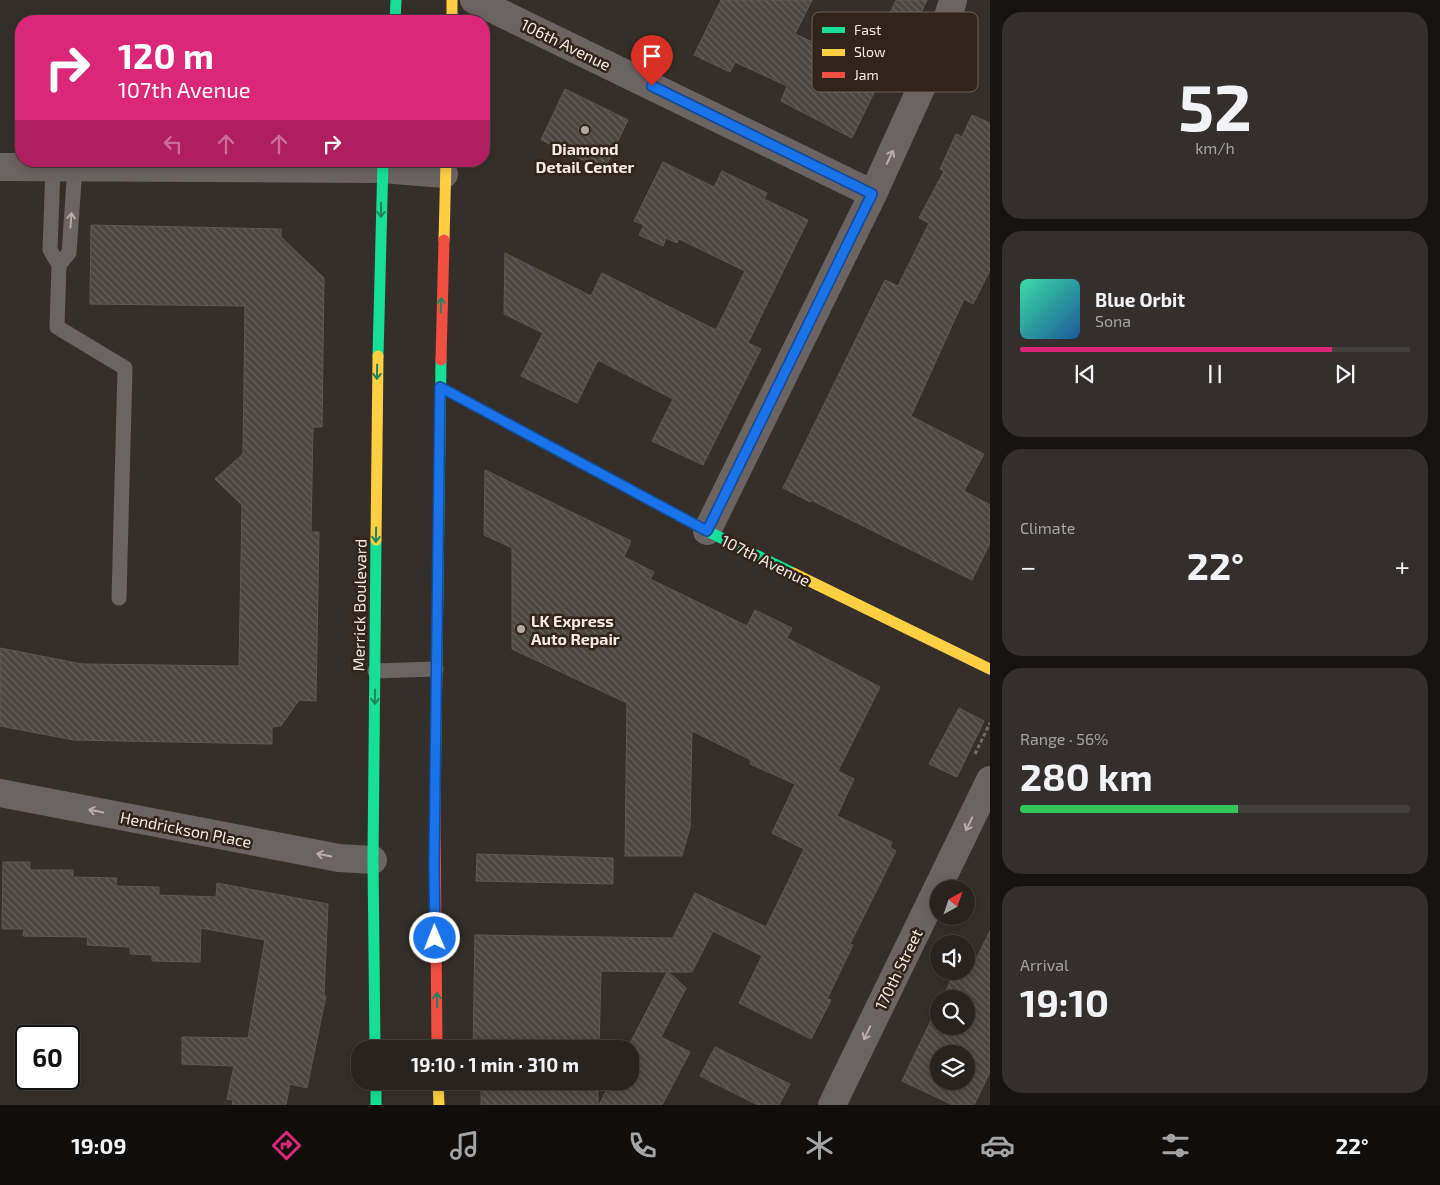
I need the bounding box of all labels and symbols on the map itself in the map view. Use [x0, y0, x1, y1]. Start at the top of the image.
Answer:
legend [812, 12, 978, 92]
street label: 106th Avenue [518, 14, 614, 74]
text: Fast [854, 21, 881, 38]
pin [631, 35, 673, 86]
text: Slow [854, 43, 886, 60]
text: Jam [854, 66, 879, 83]
marker: Diamond Detail Center [579, 124, 591, 136]
place label: Diamond Detail Center [536, 139, 635, 176]
one-way arrow [885, 150, 895, 165]
one-way arrow [376, 202, 386, 218]
one-way arrow [67, 212, 76, 228]
one-way arrow [437, 298, 446, 314]
one-way arrow [373, 364, 382, 380]
one-way arrow [371, 526, 381, 543]
street label: 107th Avenue [719, 530, 813, 590]
street label: Merrick Boulevard [348, 538, 370, 672]
place label: LK Express Auto Repair [531, 611, 620, 648]
marker: LK Express Auto Repair [515, 623, 527, 635]
one-way arrow [370, 689, 379, 705]
one-way arrow [89, 806, 105, 816]
street label: Hendrickson Place [119, 807, 253, 851]
one-way arrow [964, 816, 973, 831]
one-way arrow [317, 850, 333, 860]
north arrow [930, 880, 975, 925]
position arrow [408, 911, 460, 963]
street label: 170th Street [870, 925, 926, 1013]
one-way arrow [432, 992, 441, 1008]
speed limit sign: 60 [15, 1025, 80, 1090]
one-way arrow [862, 1025, 871, 1040]

